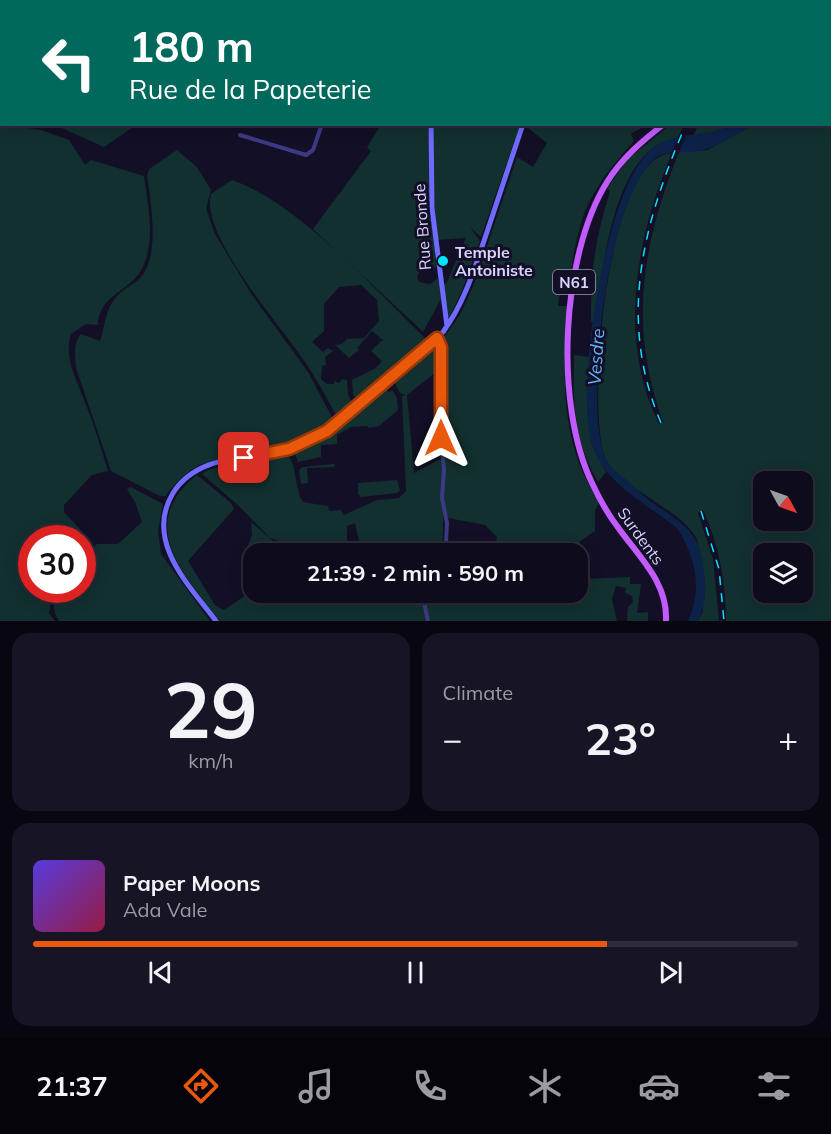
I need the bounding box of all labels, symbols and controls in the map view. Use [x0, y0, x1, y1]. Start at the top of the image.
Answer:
text: 180 m [129, 20, 254, 73]
icon: left [30, 24, 108, 102]
text: Rue de la Papeterie [129, 72, 372, 106]
street label: Rue Bronde [409, 183, 435, 271]
place label: Temple Antoiniste [455, 242, 533, 280]
marker: Temple Antoiniste [436, 254, 450, 268]
road number: N61 [553, 270, 595, 294]
water label: Vesdre [583, 327, 609, 386]
position arrow [409, 406, 473, 470]
pin [218, 432, 269, 483]
icon: arrive [227, 441, 260, 474]
north arrow [753, 471, 813, 531]
map controls [753, 471, 813, 603]
street label: Surdents [613, 503, 669, 569]
speed limit sign: 30 [18, 525, 96, 603]
button: layers [753, 543, 813, 603]
text: 21:39 · 2 min · 590 m [307, 559, 524, 587]
text: 29 [164, 660, 258, 758]
text: Climate [443, 680, 513, 705]
text: 23° [585, 710, 656, 766]
text: − [443, 718, 462, 759]
text: + [778, 718, 798, 759]
text: km/h [188, 748, 233, 773]
text: Paper Moons [123, 869, 261, 897]
text: Ada Vale [123, 897, 207, 922]
icon: previous [144, 956, 177, 989]
icon: pause [399, 956, 432, 989]
icon: next [654, 956, 687, 989]
icon: directions [180, 1065, 222, 1107]
icon: music [295, 1065, 337, 1107]
icon: phone [409, 1065, 451, 1107]
icon: climate [524, 1065, 566, 1107]
icon: car [638, 1065, 680, 1107]
icon: filters [753, 1065, 795, 1107]
text: 21:37 [36, 1069, 108, 1103]

